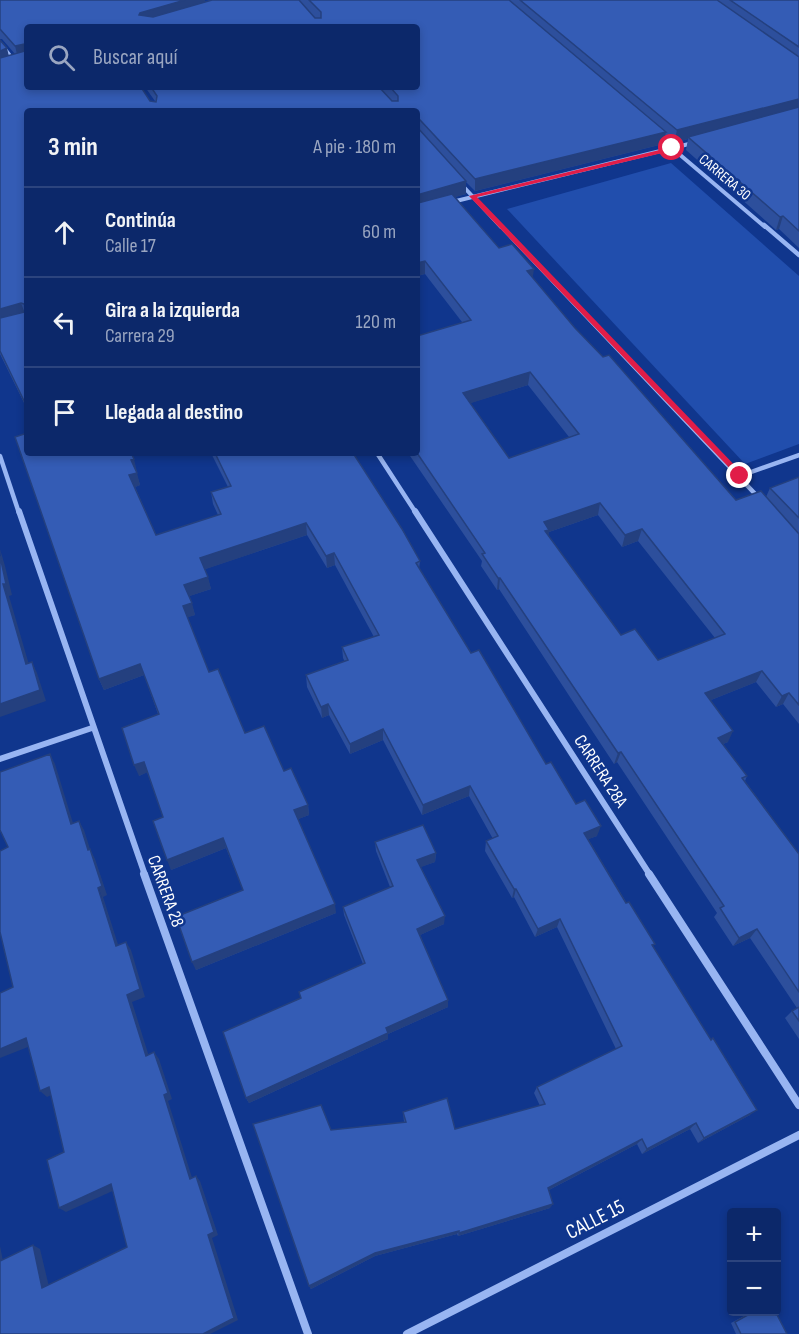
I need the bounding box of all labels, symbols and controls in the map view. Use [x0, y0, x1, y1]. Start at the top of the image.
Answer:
search box [24, 24, 420, 90]
icon: search [45, 41, 78, 74]
text: Buscar aquí [93, 44, 178, 71]
text: 3 min [48, 132, 98, 163]
route start [658, 134, 684, 160]
text: A pie · 180 m [313, 135, 396, 159]
street label: CARRERA 30 [695, 150, 755, 205]
text: Continúa [105, 207, 176, 234]
icon: ahead [48, 216, 81, 249]
text: 60 m [362, 220, 396, 244]
text: Calle 17 [105, 234, 156, 258]
text: Gira a la izquierda [105, 297, 240, 324]
icon: left [48, 306, 81, 339]
text: 120 m [356, 310, 396, 334]
text: Carrera 29 [105, 324, 175, 348]
icon: arrive [48, 396, 81, 429]
text: Llegada al destino [105, 399, 243, 426]
route end [726, 462, 752, 488]
street label: CARRERA 28A [569, 731, 632, 812]
street label: CARRERA 28 [143, 853, 188, 930]
street label: CALLE 15 [562, 1194, 629, 1245]
map controls [727, 1208, 781, 1316]
button: + [727, 1208, 781, 1262]
button: − [727, 1262, 781, 1316]

